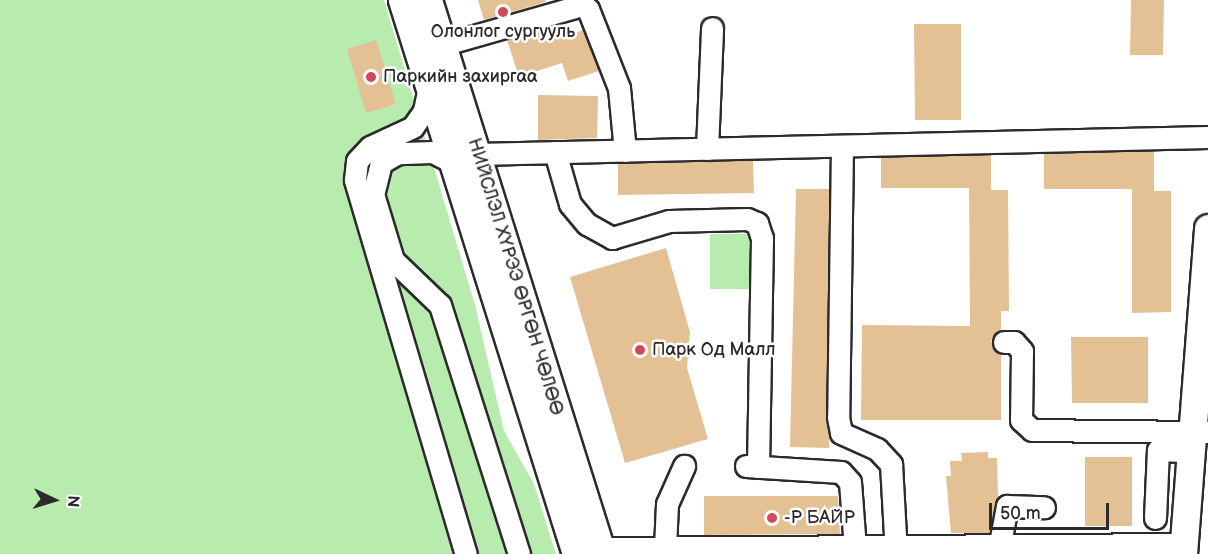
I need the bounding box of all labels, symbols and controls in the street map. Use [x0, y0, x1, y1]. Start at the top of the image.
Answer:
marker: Олонлог сургууль [496, 5, 510, 19]
place label: Олонлог сургууль [431, 21, 575, 43]
place label: Паркийн захиргаа [383, 66, 538, 88]
marker: Паркийн захиргаа [364, 70, 378, 84]
street label: НИЙСЛЭЛ ХҮРЭЭ ӨРГӨН ЧӨЛӨӨ [462, 136, 568, 418]
place label: Парк Од Малл [652, 339, 776, 361]
marker: Парк Од Малл [633, 343, 647, 357]
north arrow [24, 470, 84, 530]
scale bar [992, 491, 1112, 529]
text: N [63, 495, 82, 508]
text: 50 m [1000, 503, 1041, 524]
place label: -Р БАЙР [784, 507, 855, 529]
marker: -Р БАЙР [765, 511, 779, 525]

